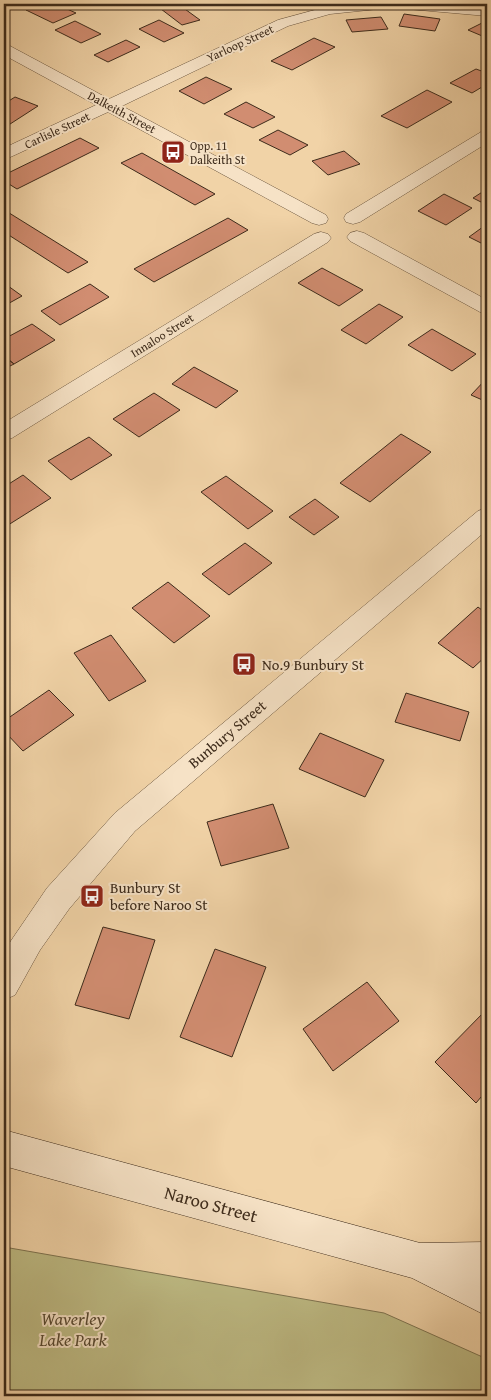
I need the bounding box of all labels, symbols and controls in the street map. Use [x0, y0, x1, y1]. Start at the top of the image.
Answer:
street label: Yarloop Street [204, 20, 277, 66]
street label: Dalkeith Street [85, 87, 160, 138]
street label: Carlisle Street [21, 107, 93, 153]
place label: Opp. 11 Dalkeith St [190, 137, 246, 168]
bus stop icon: Opp. 11 Dalkeith St [160, 139, 186, 165]
street label: Innaloo Street [127, 308, 197, 361]
bus stop icon: No.9 Bunbury St [231, 651, 257, 677]
place label: No.9 Bunbury St [262, 654, 365, 675]
street label: Bunbury Street [184, 695, 271, 773]
place label: Bunbury St before Naroo St [110, 877, 208, 915]
bus stop icon: Bunbury St before Naroo St [79, 883, 105, 909]
street label: Naroo Street [161, 1179, 261, 1230]
park label: Waverley Lake Park [38, 1305, 108, 1353]

